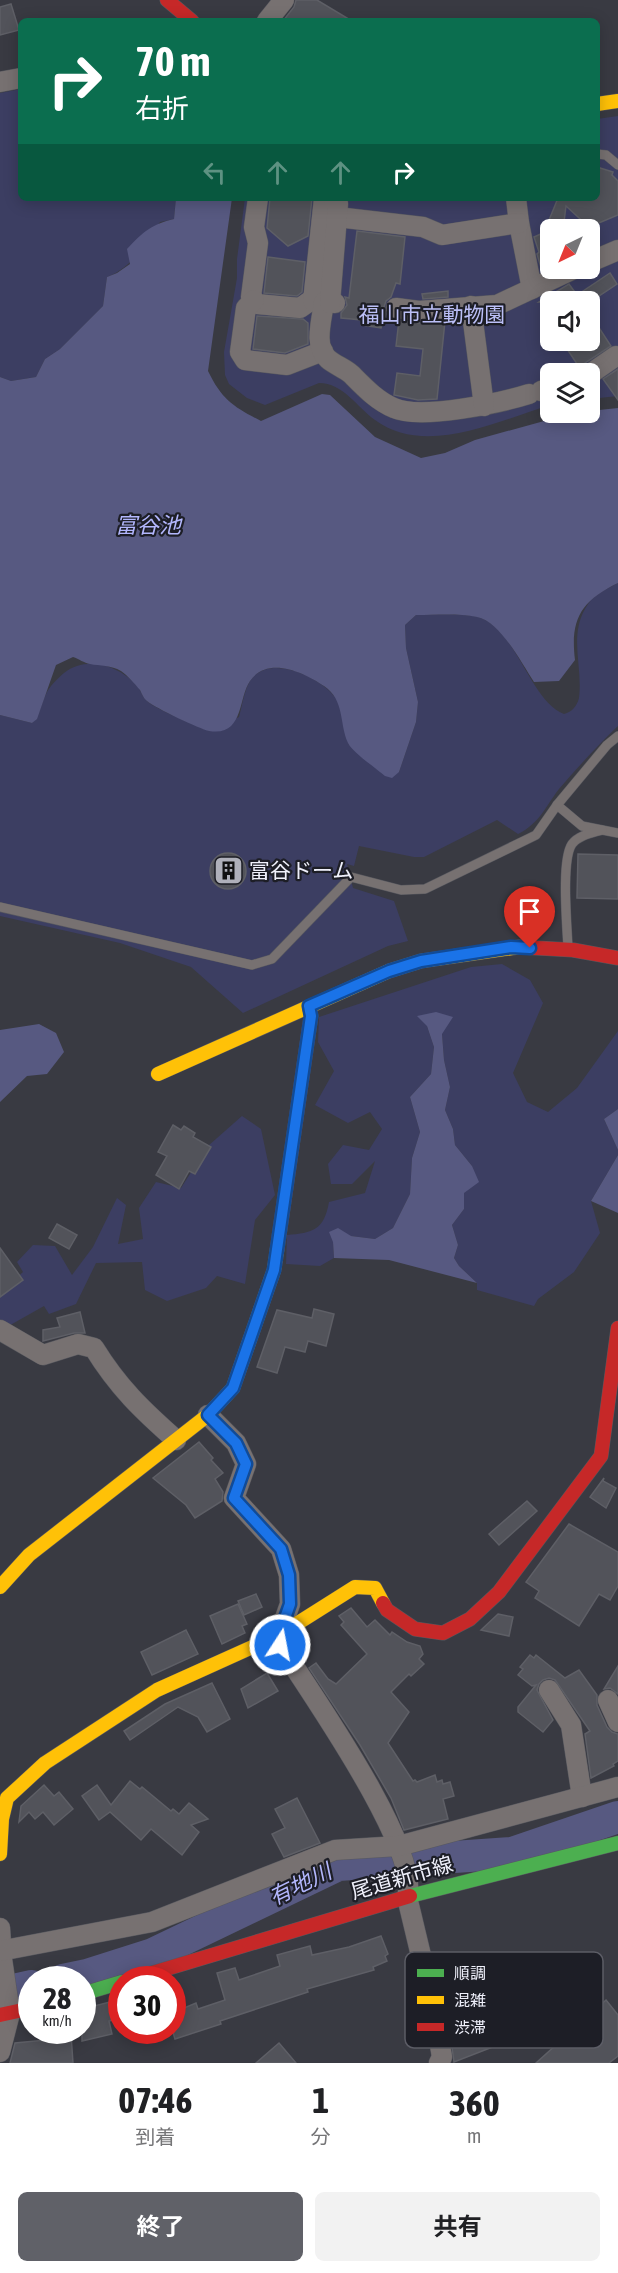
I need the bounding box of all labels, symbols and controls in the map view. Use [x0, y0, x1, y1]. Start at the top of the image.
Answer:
text: 70 m [135, 37, 210, 85]
icon: right [36, 42, 114, 120]
text: 右折 [135, 93, 189, 124]
icon: left [198, 156, 231, 189]
icon: ahead [261, 156, 294, 189]
icon: ahead [324, 156, 357, 189]
icon: right [387, 156, 420, 189]
north arrow [540, 219, 600, 279]
map controls [540, 219, 600, 423]
button: sound [540, 291, 600, 351]
park label: 福山市立動物園 [359, 302, 506, 326]
button: layers [540, 363, 600, 423]
water label: 富谷池 [115, 512, 183, 538]
building icon: 富谷ドーム [212, 855, 244, 887]
place label: 富谷ドーム [249, 858, 353, 882]
pin [504, 886, 555, 948]
icon: arrive [513, 895, 546, 928]
position arrow [248, 1613, 312, 1677]
street label: 尾道新市線 [348, 1851, 455, 1903]
water label: 有地川 [265, 1857, 337, 1910]
legend [405, 1952, 603, 2048]
text: 順調 [454, 1964, 486, 1982]
speed limit sign: 30 [108, 1966, 186, 2044]
text: 28 [43, 1981, 71, 2015]
text: 混雑 [454, 1991, 486, 2009]
text: km/h [42, 2012, 72, 2029]
text: 渋滞 [454, 2018, 486, 2036]
text: 07:46 [118, 2079, 192, 2121]
text: 1 [312, 2079, 329, 2121]
text: 360 [449, 2082, 500, 2124]
text: m [467, 2124, 482, 2147]
text: 到着 [135, 2125, 175, 2148]
text: 分 [311, 2125, 331, 2148]
button: 終了 [18, 2192, 303, 2261]
button: 共有 [315, 2192, 600, 2261]

